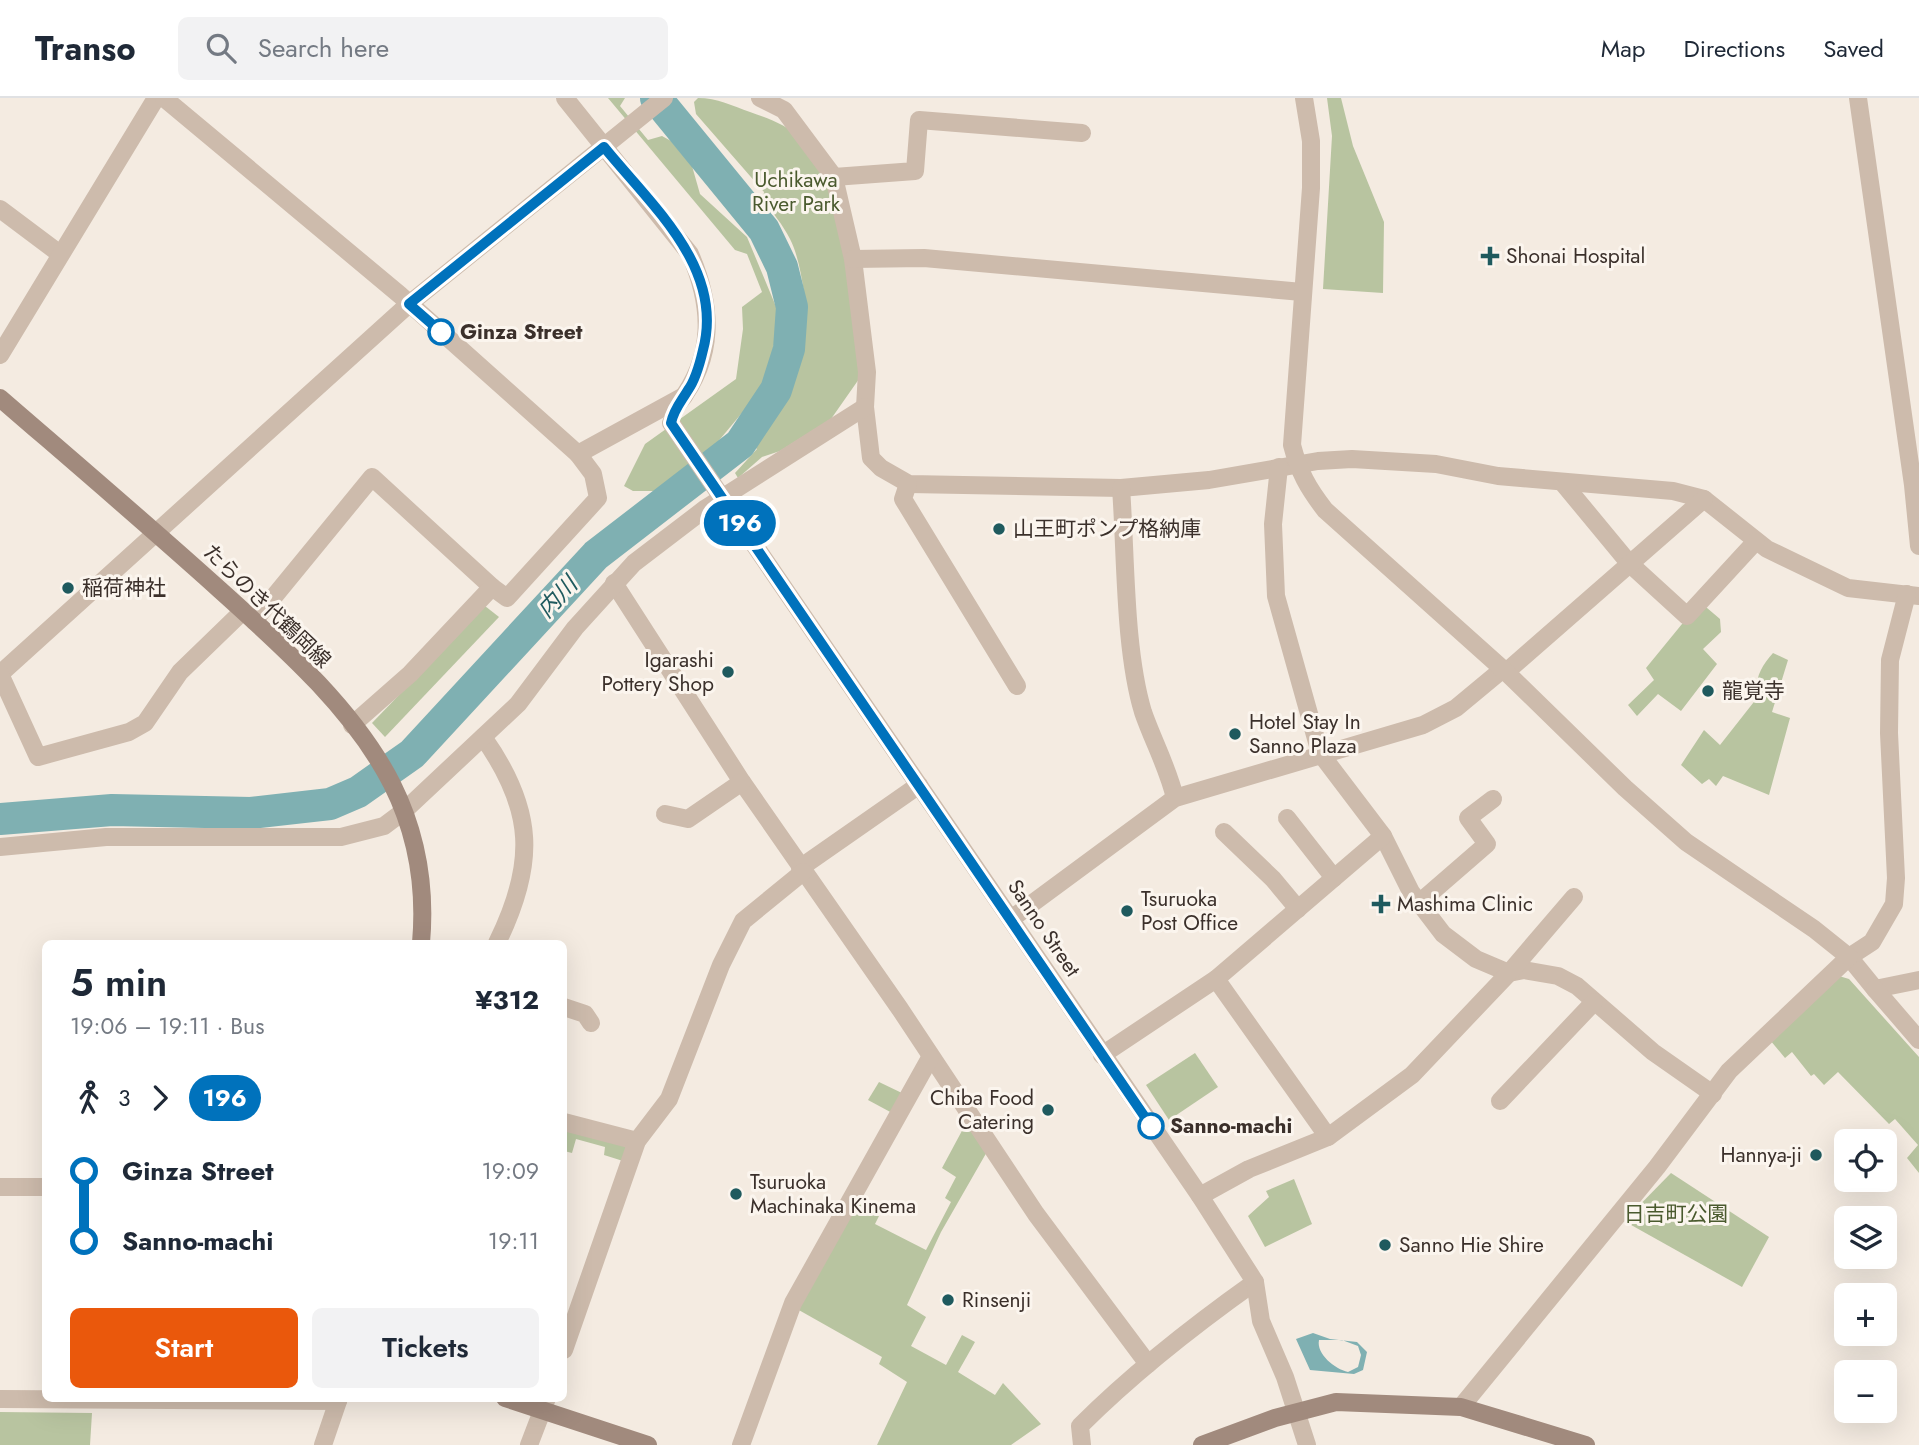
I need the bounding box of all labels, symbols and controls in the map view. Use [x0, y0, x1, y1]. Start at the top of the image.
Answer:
search box [178, 17, 668, 80]
text: Transo [35, 25, 136, 72]
icon: search [202, 29, 240, 67]
text: Search here [258, 29, 389, 67]
text: Map [1601, 31, 1646, 66]
text: Directions [1684, 31, 1785, 66]
text: Saved [1823, 31, 1884, 66]
park label: Uchikawa River Park [752, 165, 841, 219]
place label: Shonai Hospital [1506, 241, 1645, 271]
marker: Shonai Hospital [1480, 246, 1500, 266]
place label: Ginza Street [460, 317, 583, 347]
marker: Ginza Street [428, 319, 454, 345]
line badge: 196 [700, 500, 780, 546]
text: 196 [718, 505, 762, 540]
place label: 山王町ポンプ格納庫 [1013, 514, 1201, 544]
marker: 山王町ポンプ格納庫 [991, 521, 1007, 537]
street label: たらのき代鶴岡線 [196, 537, 338, 675]
water label: 内川 [529, 566, 587, 625]
place label: 稲荷神社 [82, 573, 166, 603]
marker: 稲荷神社 [60, 580, 76, 596]
place label: Igarashi Pottery Shop [601, 645, 714, 699]
marker: Igarashi Pottery Shop [720, 664, 736, 680]
place label: 龍覚寺 [1722, 676, 1785, 706]
marker: 龍覚寺 [1700, 683, 1716, 699]
place label: Hotel Stay In Sanno Plaza [1249, 707, 1361, 761]
marker: Hotel Stay In Sanno Plaza [1227, 726, 1243, 742]
street label: Sanno Street [1000, 873, 1088, 983]
place label: Tsuruoka Post Office [1141, 884, 1238, 938]
place label: Mashima Clinic [1397, 889, 1533, 919]
marker: Mashima Clinic [1371, 894, 1391, 914]
marker: Tsuruoka Post Office [1119, 903, 1135, 919]
text: 5 min [70, 955, 167, 1010]
text: ¥312 [475, 981, 539, 1019]
text: 19:06 – 19:11 · Bus [70, 1009, 264, 1043]
icon: walk [70, 1079, 108, 1117]
icon: forward [141, 1079, 179, 1117]
text: 196 [203, 1080, 247, 1115]
text: 3 [118, 1081, 131, 1115]
place label: Chiba Food Catering [930, 1083, 1034, 1137]
marker: Chiba Food Catering [1040, 1102, 1056, 1118]
place label: Sanno-machi [1170, 1111, 1292, 1141]
marker: Sanno-machi [1138, 1113, 1164, 1139]
map controls [1834, 1129, 1897, 1423]
button: locate [1834, 1129, 1897, 1192]
place label: Hannya-ji [1720, 1140, 1802, 1170]
marker: Hannya-ji [1808, 1147, 1824, 1163]
text: Ginza Street [122, 1152, 274, 1190]
text: 19:09 [481, 1154, 539, 1188]
place label: Tsuruoka Machinaka Kinema [750, 1167, 916, 1221]
marker: Tsuruoka Machinaka Kinema [728, 1186, 744, 1202]
park label: 日吉町公園 [1624, 1199, 1729, 1229]
button: layers [1834, 1206, 1897, 1269]
text: Sanno-machi [122, 1222, 273, 1260]
text: 19:11 [488, 1224, 539, 1258]
place label: Sanno Hie Shire [1399, 1230, 1544, 1260]
marker: Sanno Hie Shire [1377, 1237, 1393, 1253]
button: + [1834, 1283, 1897, 1346]
place label: Rinsenji [962, 1285, 1031, 1315]
marker: Rinsenji [940, 1292, 956, 1308]
button: Start [70, 1308, 298, 1388]
button: Tickets [312, 1308, 539, 1388]
button: − [1834, 1360, 1897, 1423]

